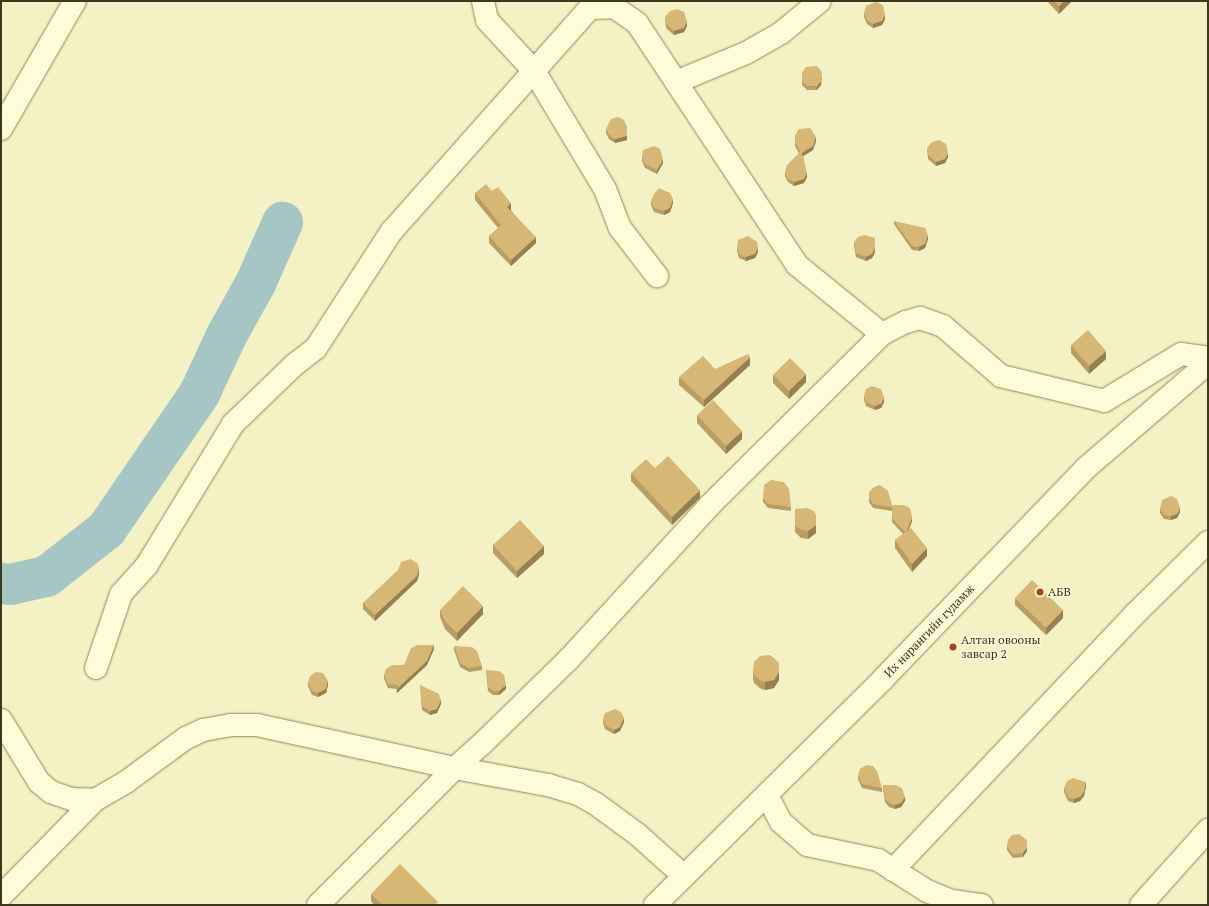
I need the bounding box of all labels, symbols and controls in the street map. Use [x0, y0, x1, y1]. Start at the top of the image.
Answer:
street label: Их нарангийн гудамж [881, 582, 977, 680]
place label: АБВ [1048, 585, 1071, 599]
marker: АБВ [1035, 587, 1045, 597]
place label: Алтан овооны завсар 2 [961, 633, 1041, 661]
marker: Алтан овооны завсар 2 [948, 642, 958, 652]

